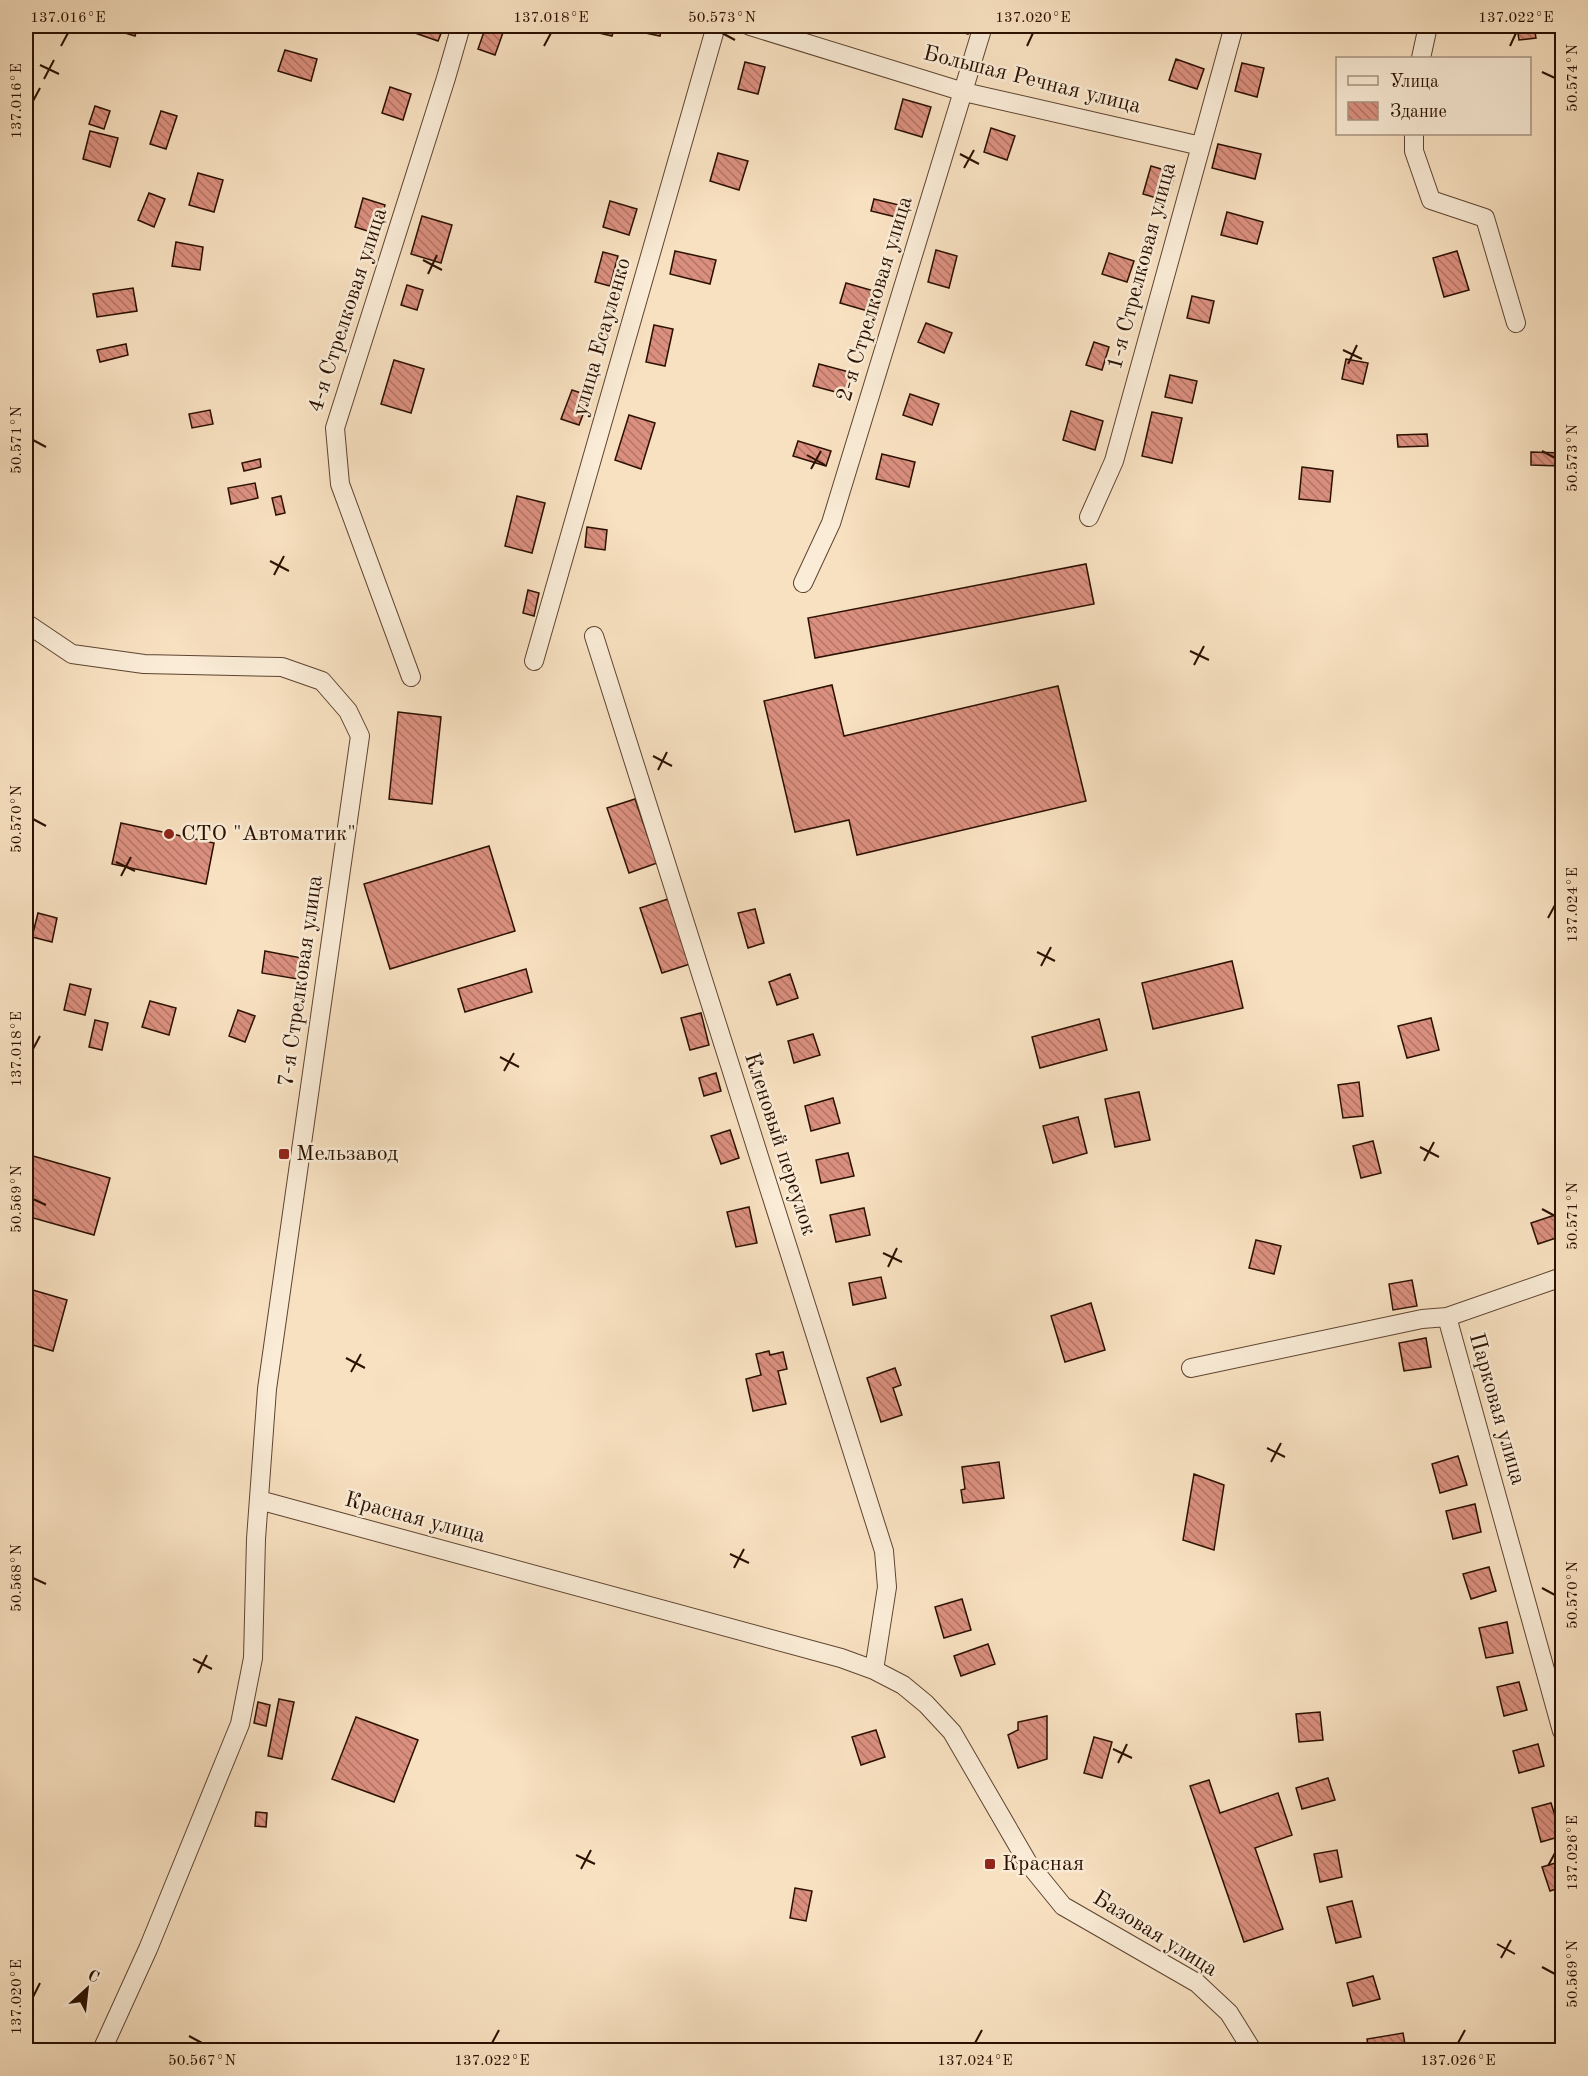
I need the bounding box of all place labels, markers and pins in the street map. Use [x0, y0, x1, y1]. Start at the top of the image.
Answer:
place label: СТО "Автоматик" [181, 823, 356, 845]
marker: СТО "Автоматик" [162, 827, 176, 841]
place label: Мельзавод [296, 1143, 398, 1165]
marker: Мельзавод [277, 1147, 291, 1161]
place label: Красная [1002, 1853, 1084, 1875]
marker: Красная [983, 1857, 997, 1871]

